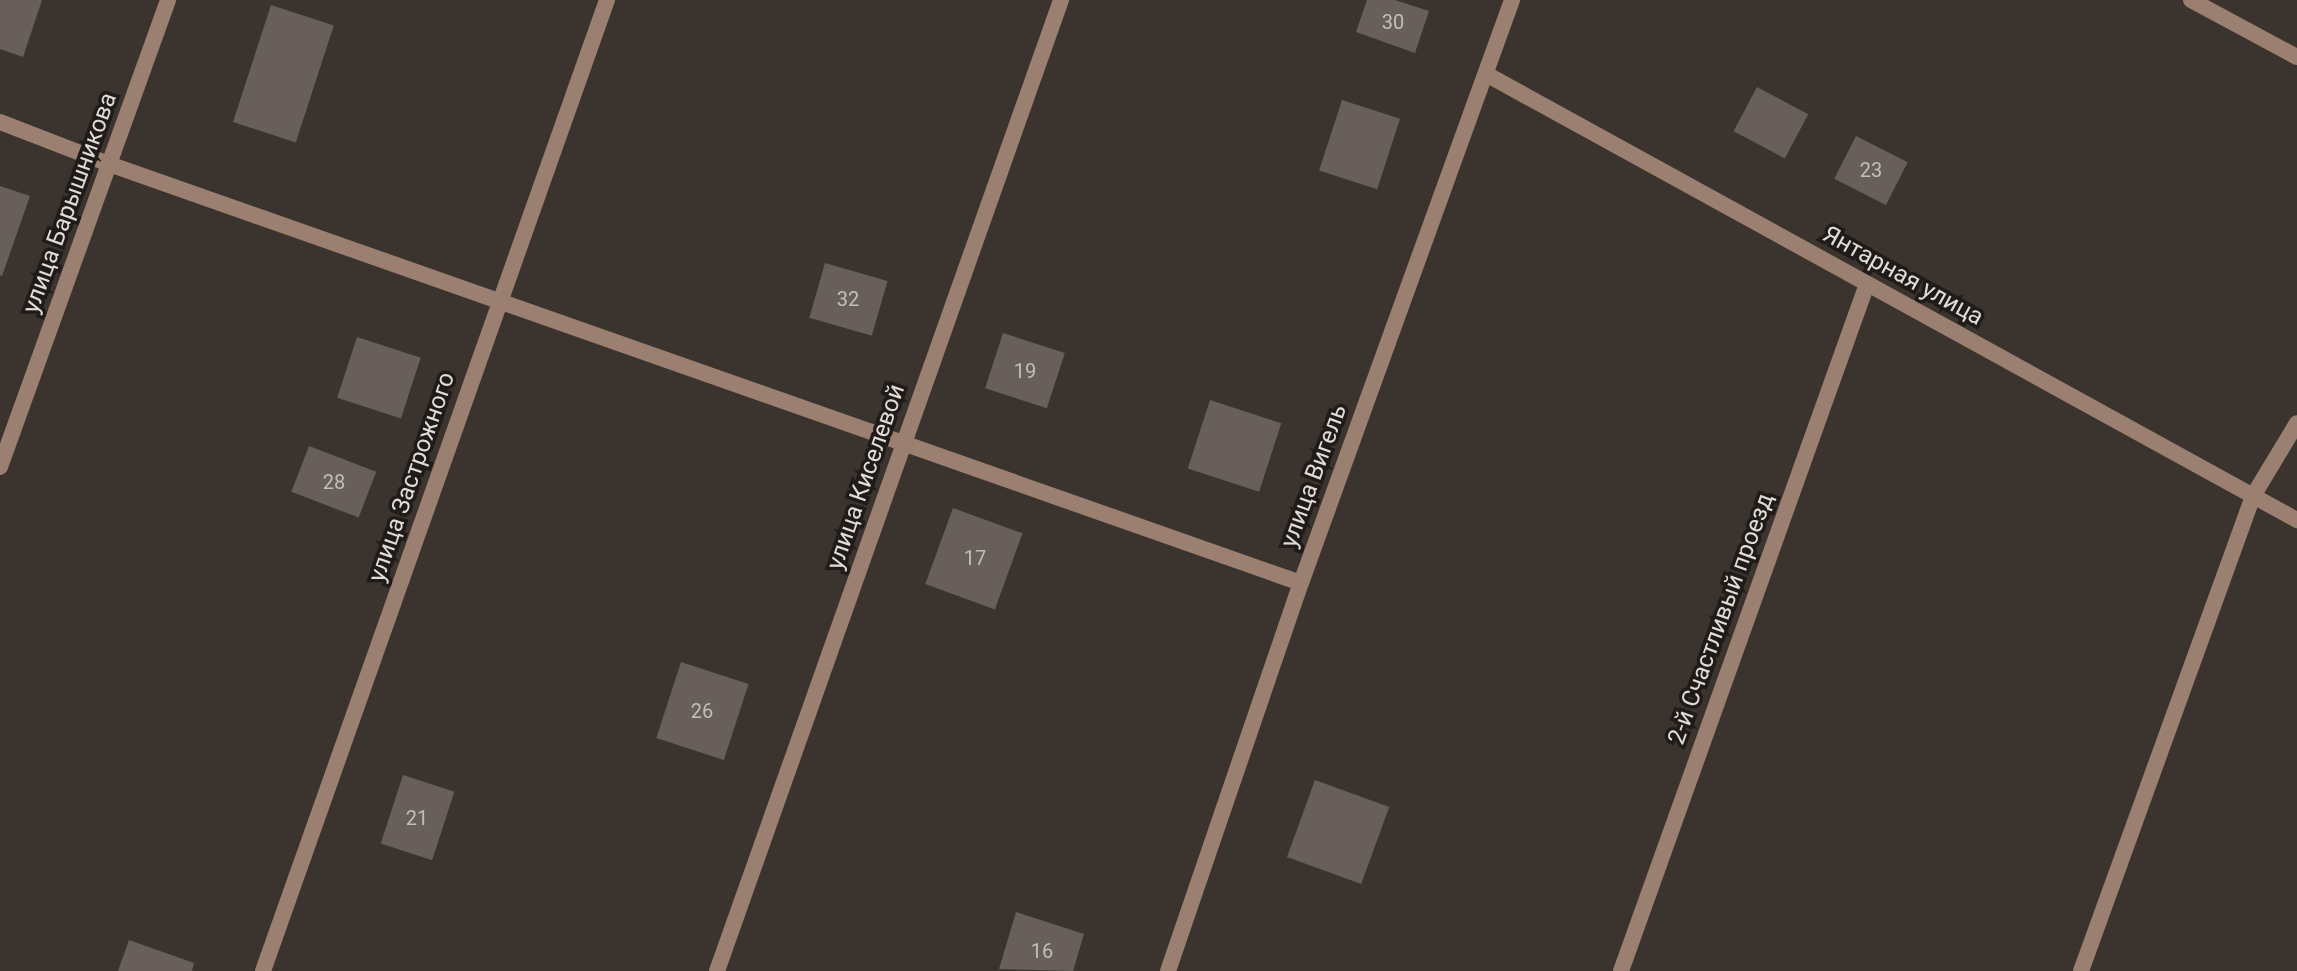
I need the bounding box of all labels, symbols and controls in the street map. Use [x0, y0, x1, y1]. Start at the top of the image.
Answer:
house number: 30 [1382, 10, 1404, 34]
street label: улица Барышникова [17, 89, 123, 317]
house number: 23 [1860, 158, 1882, 182]
street label: Янтарная улица [1818, 220, 1988, 332]
house number: 32 [837, 287, 859, 311]
house number: 19 [1014, 359, 1036, 383]
street label: улица Застрожного [363, 368, 461, 586]
street label: улица Киселевой [821, 381, 911, 573]
street label: улица Вигель [1275, 401, 1353, 551]
house number: 28 [323, 470, 345, 494]
street label: 2-й Счастливый проезд [1662, 490, 1780, 748]
house number: 17 [964, 546, 986, 570]
house number: 26 [691, 699, 713, 723]
house number: 21 [406, 806, 428, 830]
house number: 16 [1031, 939, 1053, 963]

